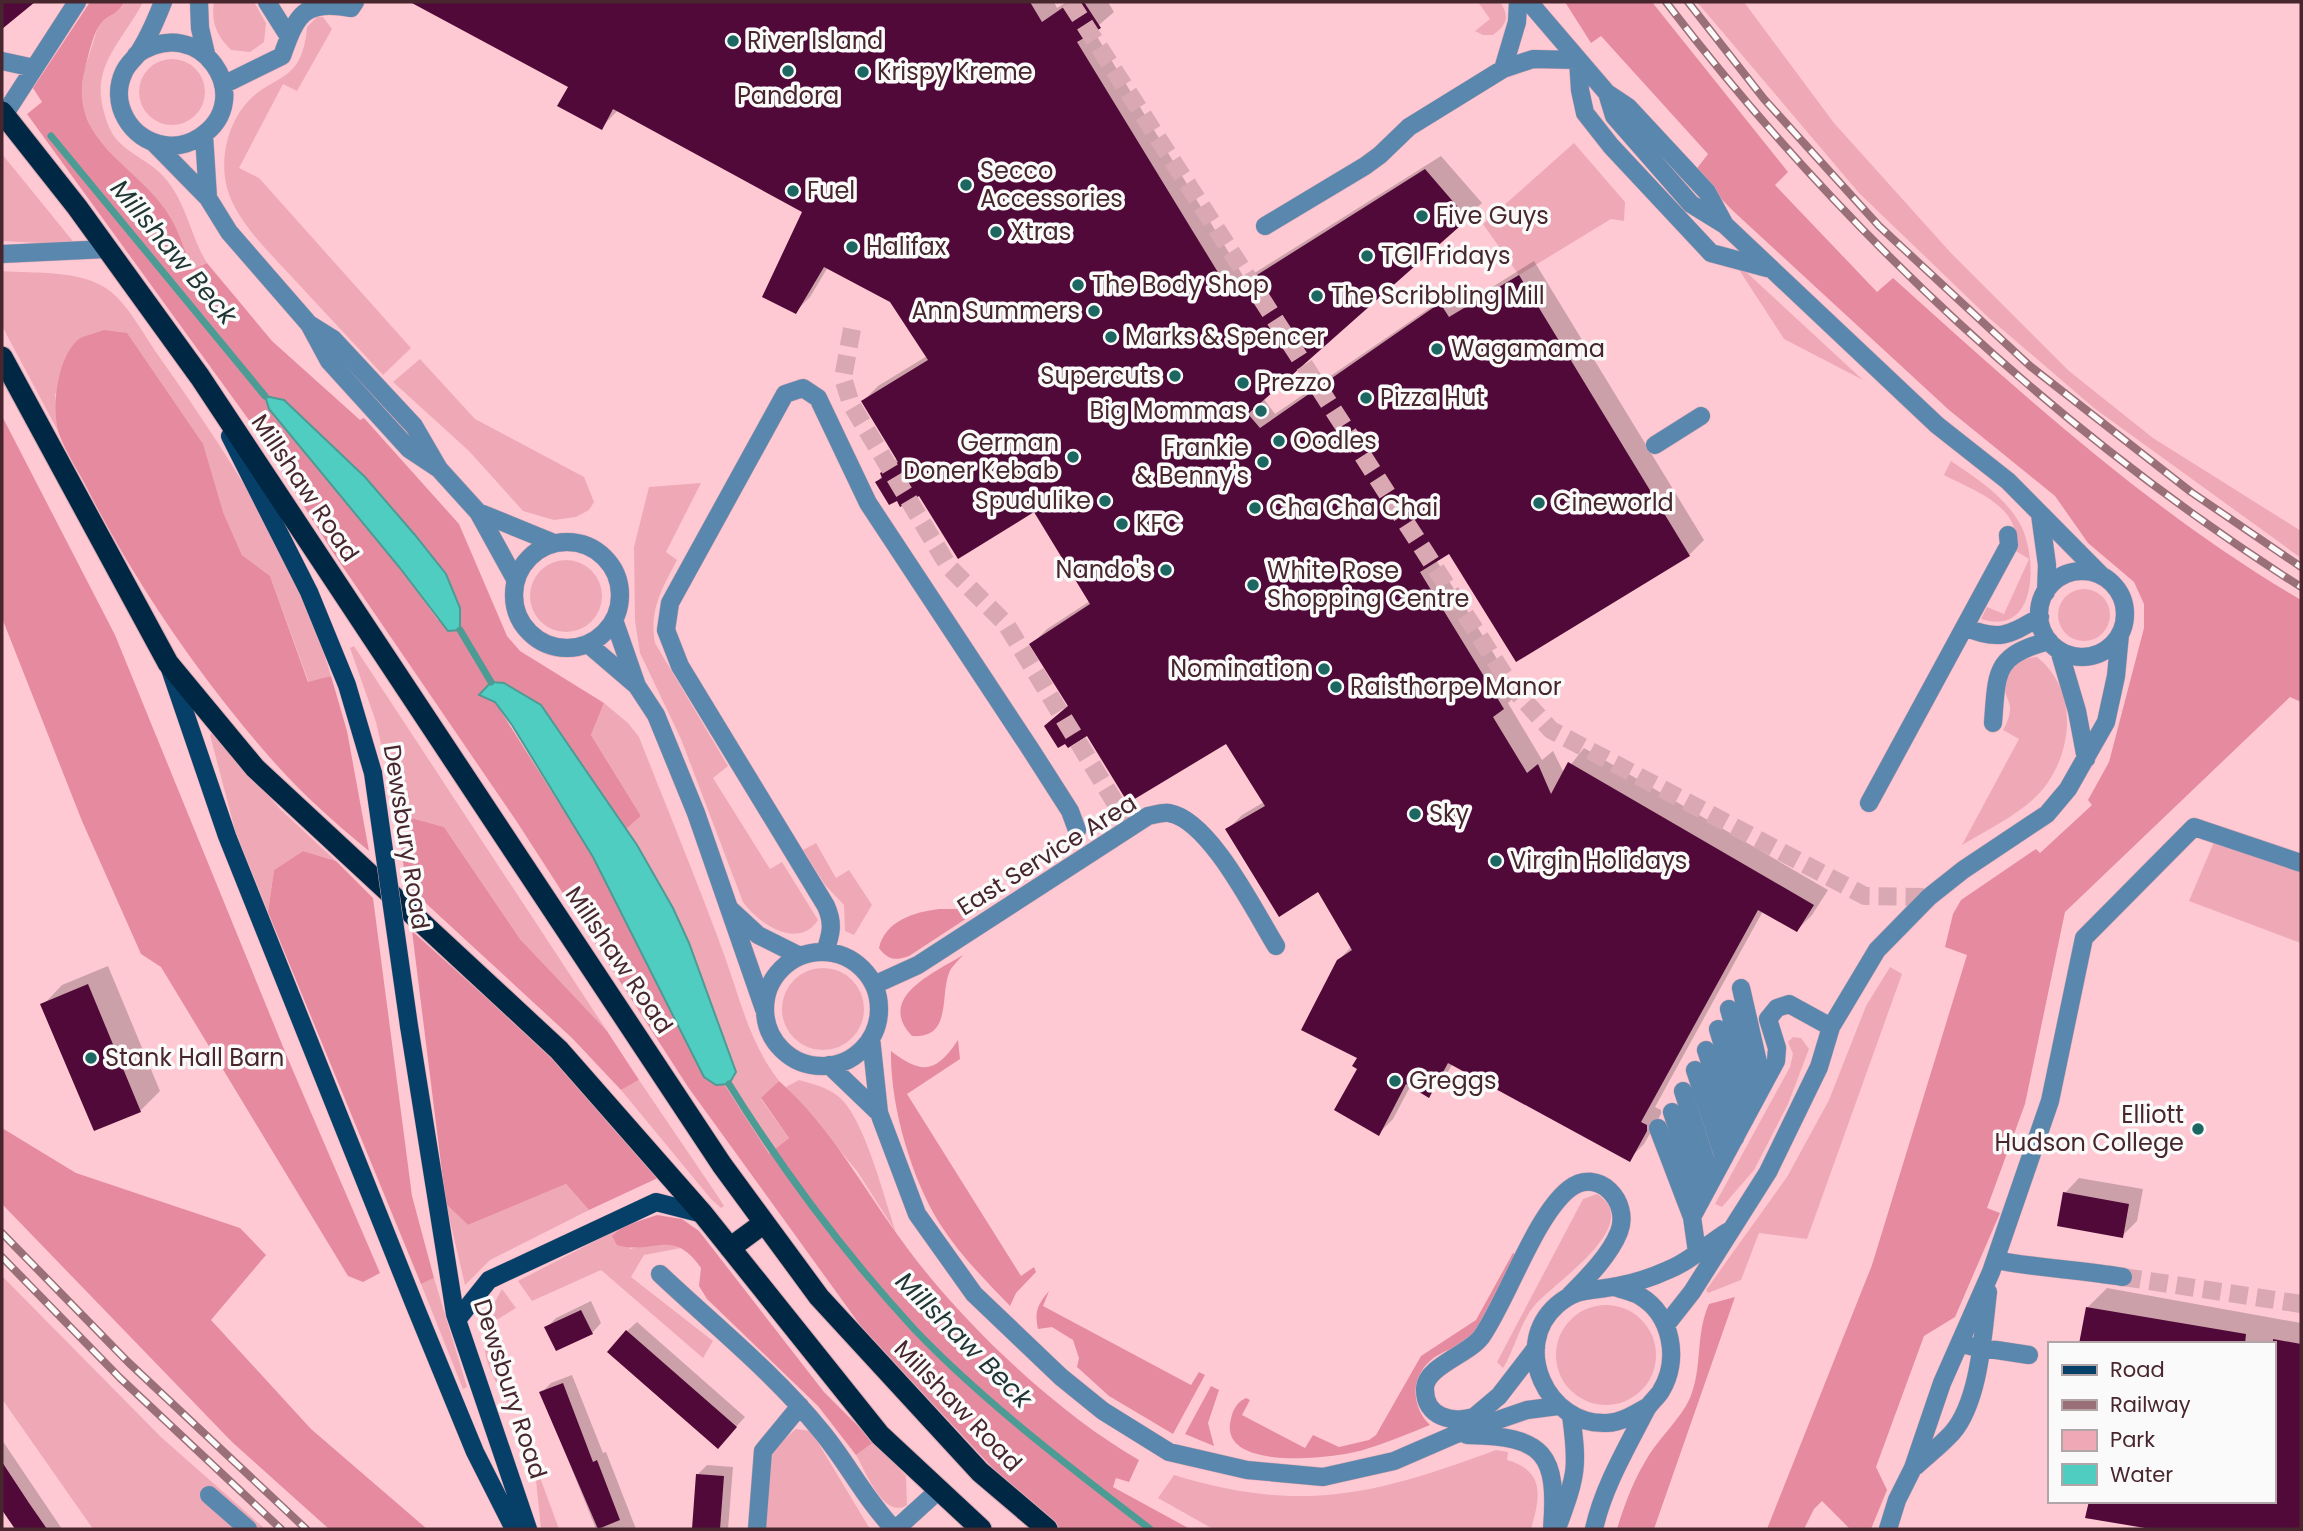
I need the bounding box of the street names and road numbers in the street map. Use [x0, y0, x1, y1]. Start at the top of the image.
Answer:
street label: Millshaw Road [244, 408, 367, 568]
street label: Dewsbury Road [376, 742, 437, 932]
street label: East Service Area [951, 786, 1143, 923]
street label: Millshaw Road [558, 880, 681, 1040]
street label: Dewsbury Road [466, 1295, 555, 1483]
street label: Millshaw Road [887, 1333, 1030, 1479]

